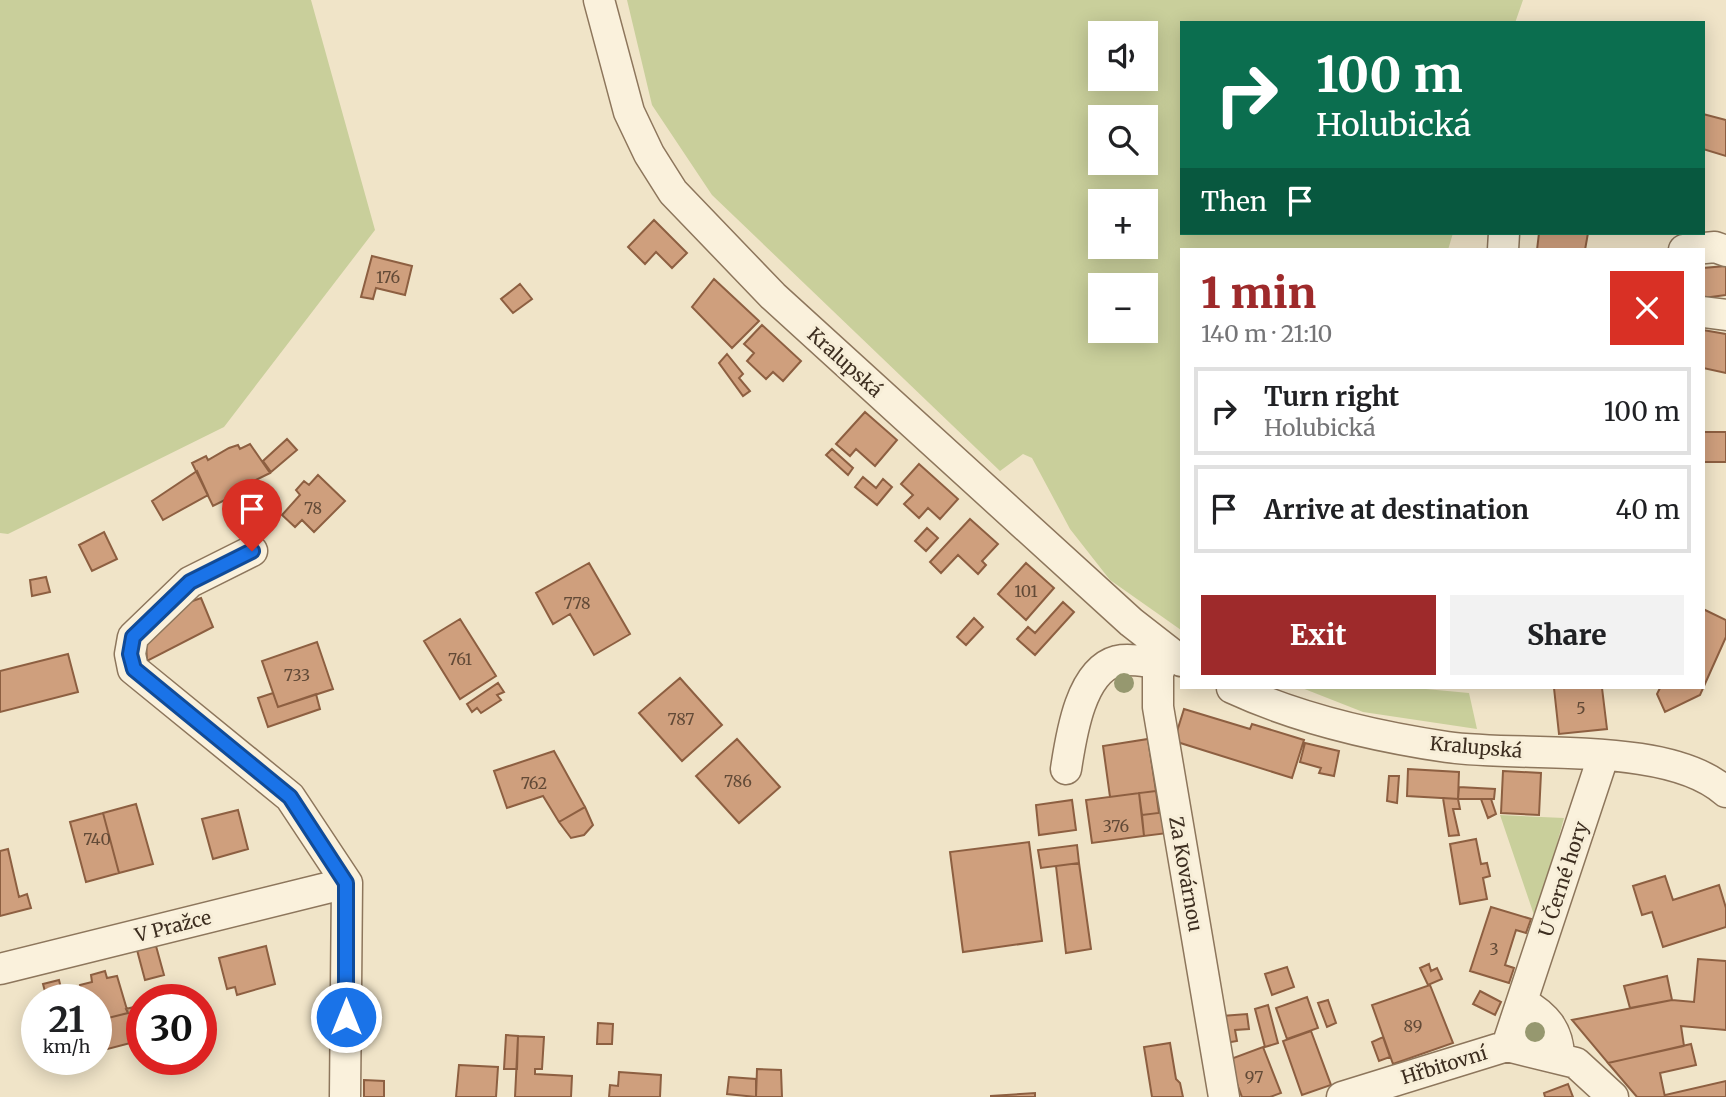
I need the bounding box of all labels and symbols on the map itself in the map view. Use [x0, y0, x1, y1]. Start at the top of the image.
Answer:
house number: 176 [376, 267, 400, 287]
street label: Kralupská [803, 322, 887, 402]
pin [222, 479, 282, 551]
house number: 78 [304, 498, 322, 518]
house number: 101 [1014, 581, 1038, 601]
house number: 778 [563, 593, 591, 613]
house number: 761 [448, 649, 472, 669]
house number: 733 [284, 665, 310, 685]
house number: 5 [1576, 698, 1586, 718]
house number: 787 [668, 709, 694, 729]
street label: Kralupská [1429, 731, 1523, 763]
house number: 786 [724, 771, 752, 791]
house number: 762 [521, 773, 547, 793]
street label: Za Kovárnou [1164, 814, 1208, 934]
house number: 376 [1103, 816, 1130, 836]
street label: U Černé hory [1532, 818, 1593, 940]
house number: 740 [83, 829, 111, 849]
street label: V Pražce [132, 905, 214, 947]
house number: 3 [1489, 939, 1499, 959]
position arrow [309, 980, 383, 1054]
speed limit sign: 30 [126, 984, 217, 1075]
house number: 89 [1404, 1016, 1422, 1036]
street label: Hřbitovní [1398, 1040, 1491, 1089]
house number: 97 [1245, 1067, 1263, 1087]

